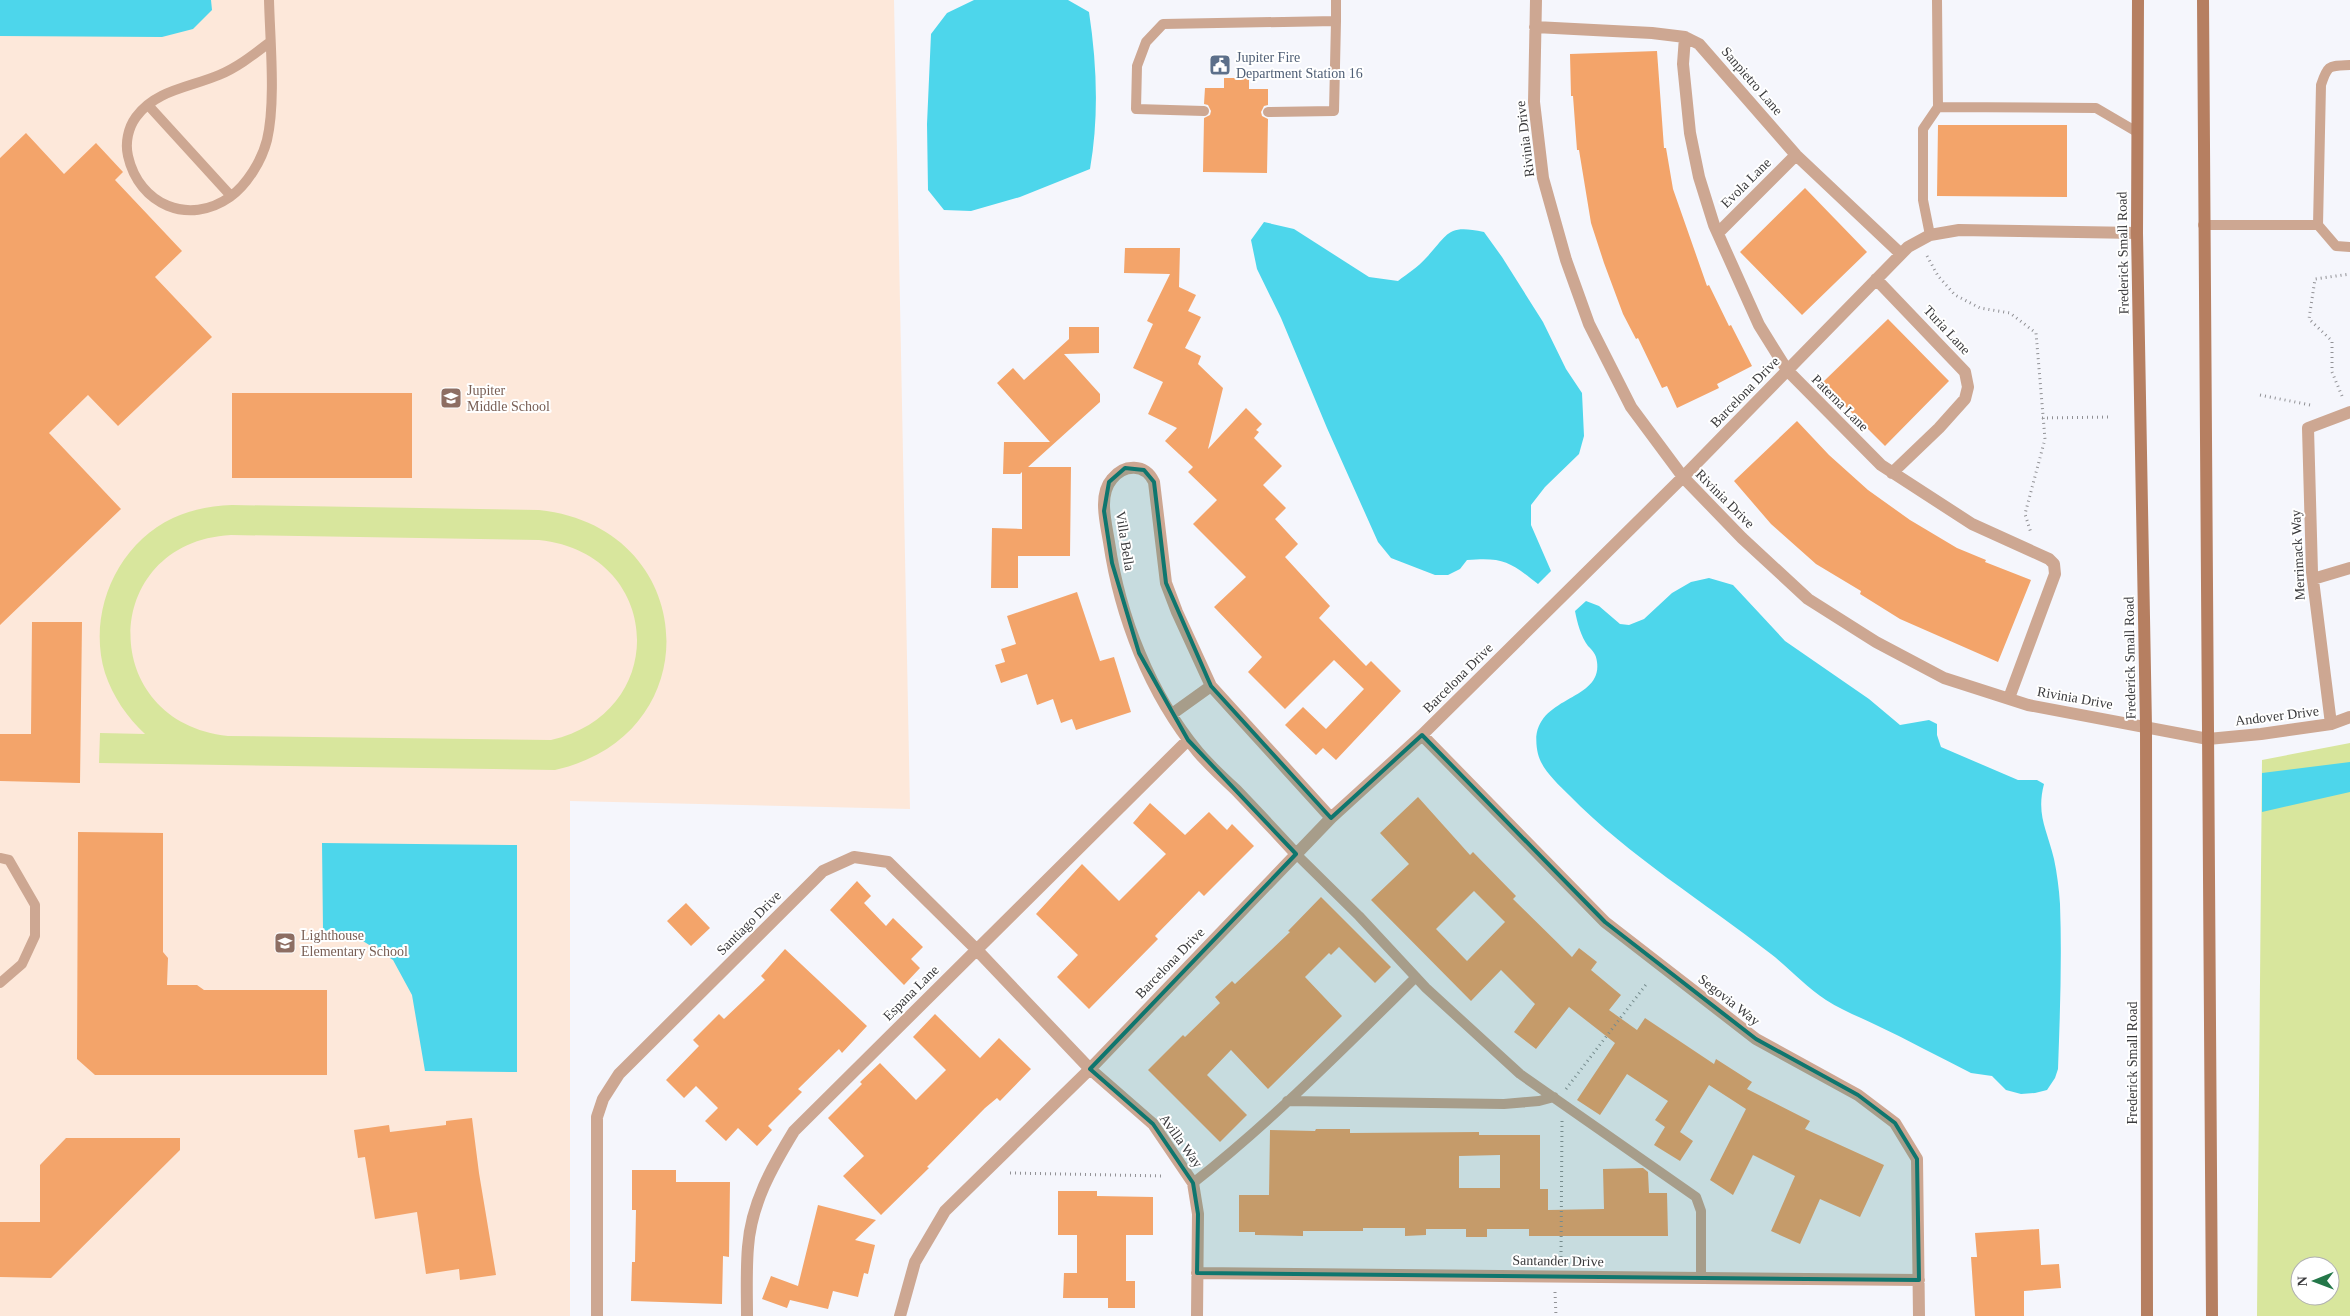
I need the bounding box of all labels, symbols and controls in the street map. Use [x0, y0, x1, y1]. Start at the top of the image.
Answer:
street label: Sanpietro Lane [1718, 44, 1786, 118]
place label: Jupiter Fire Department Station 16 [1236, 50, 1363, 81]
public building icon: Jupiter Fire Department Station 16 [1208, 53, 1232, 77]
street label: Rivinia Drive [1513, 100, 1537, 178]
street label: Evola Lane [1718, 155, 1774, 211]
street label: Frederick Small Road [2114, 191, 2132, 315]
street label: Turia Lane [1921, 302, 1973, 358]
street label: Barcelona Drive [1708, 354, 1782, 430]
street label: Paterna Lane [1809, 372, 1871, 434]
place label: Jupiter Middle School [467, 383, 550, 414]
school or university icon: Jupiter Middle School [439, 386, 463, 410]
street label: Rivinia Drive [1693, 467, 1757, 531]
street label: Merrimack Way [2288, 509, 2308, 601]
street label: Villa Bella [1113, 510, 1137, 573]
street label: Frederick Small Road [2121, 596, 2139, 720]
street label: Barcelona Drive [1420, 640, 1496, 716]
street label: Rivinia Drive [2036, 684, 2114, 712]
street label: Andover Drive [2234, 703, 2320, 729]
street label: Santiago Drive [714, 888, 784, 958]
street label: Barcelona Drive [1133, 925, 1207, 1001]
place label: Lighthouse Elementary School [301, 928, 408, 959]
school or university icon: Lighthouse Elementary School [273, 931, 297, 955]
street label: Espana Lane [880, 962, 942, 1024]
street label: Segovia Way [1695, 971, 1763, 1029]
street label: Frederick Small Road [2125, 1002, 2140, 1124]
street label: Avilla Way [1157, 1111, 1205, 1171]
street label: Santander Drive [1512, 1253, 1604, 1269]
north arrow [2290, 1256, 2340, 1306]
text: N [2295, 1276, 2310, 1286]

